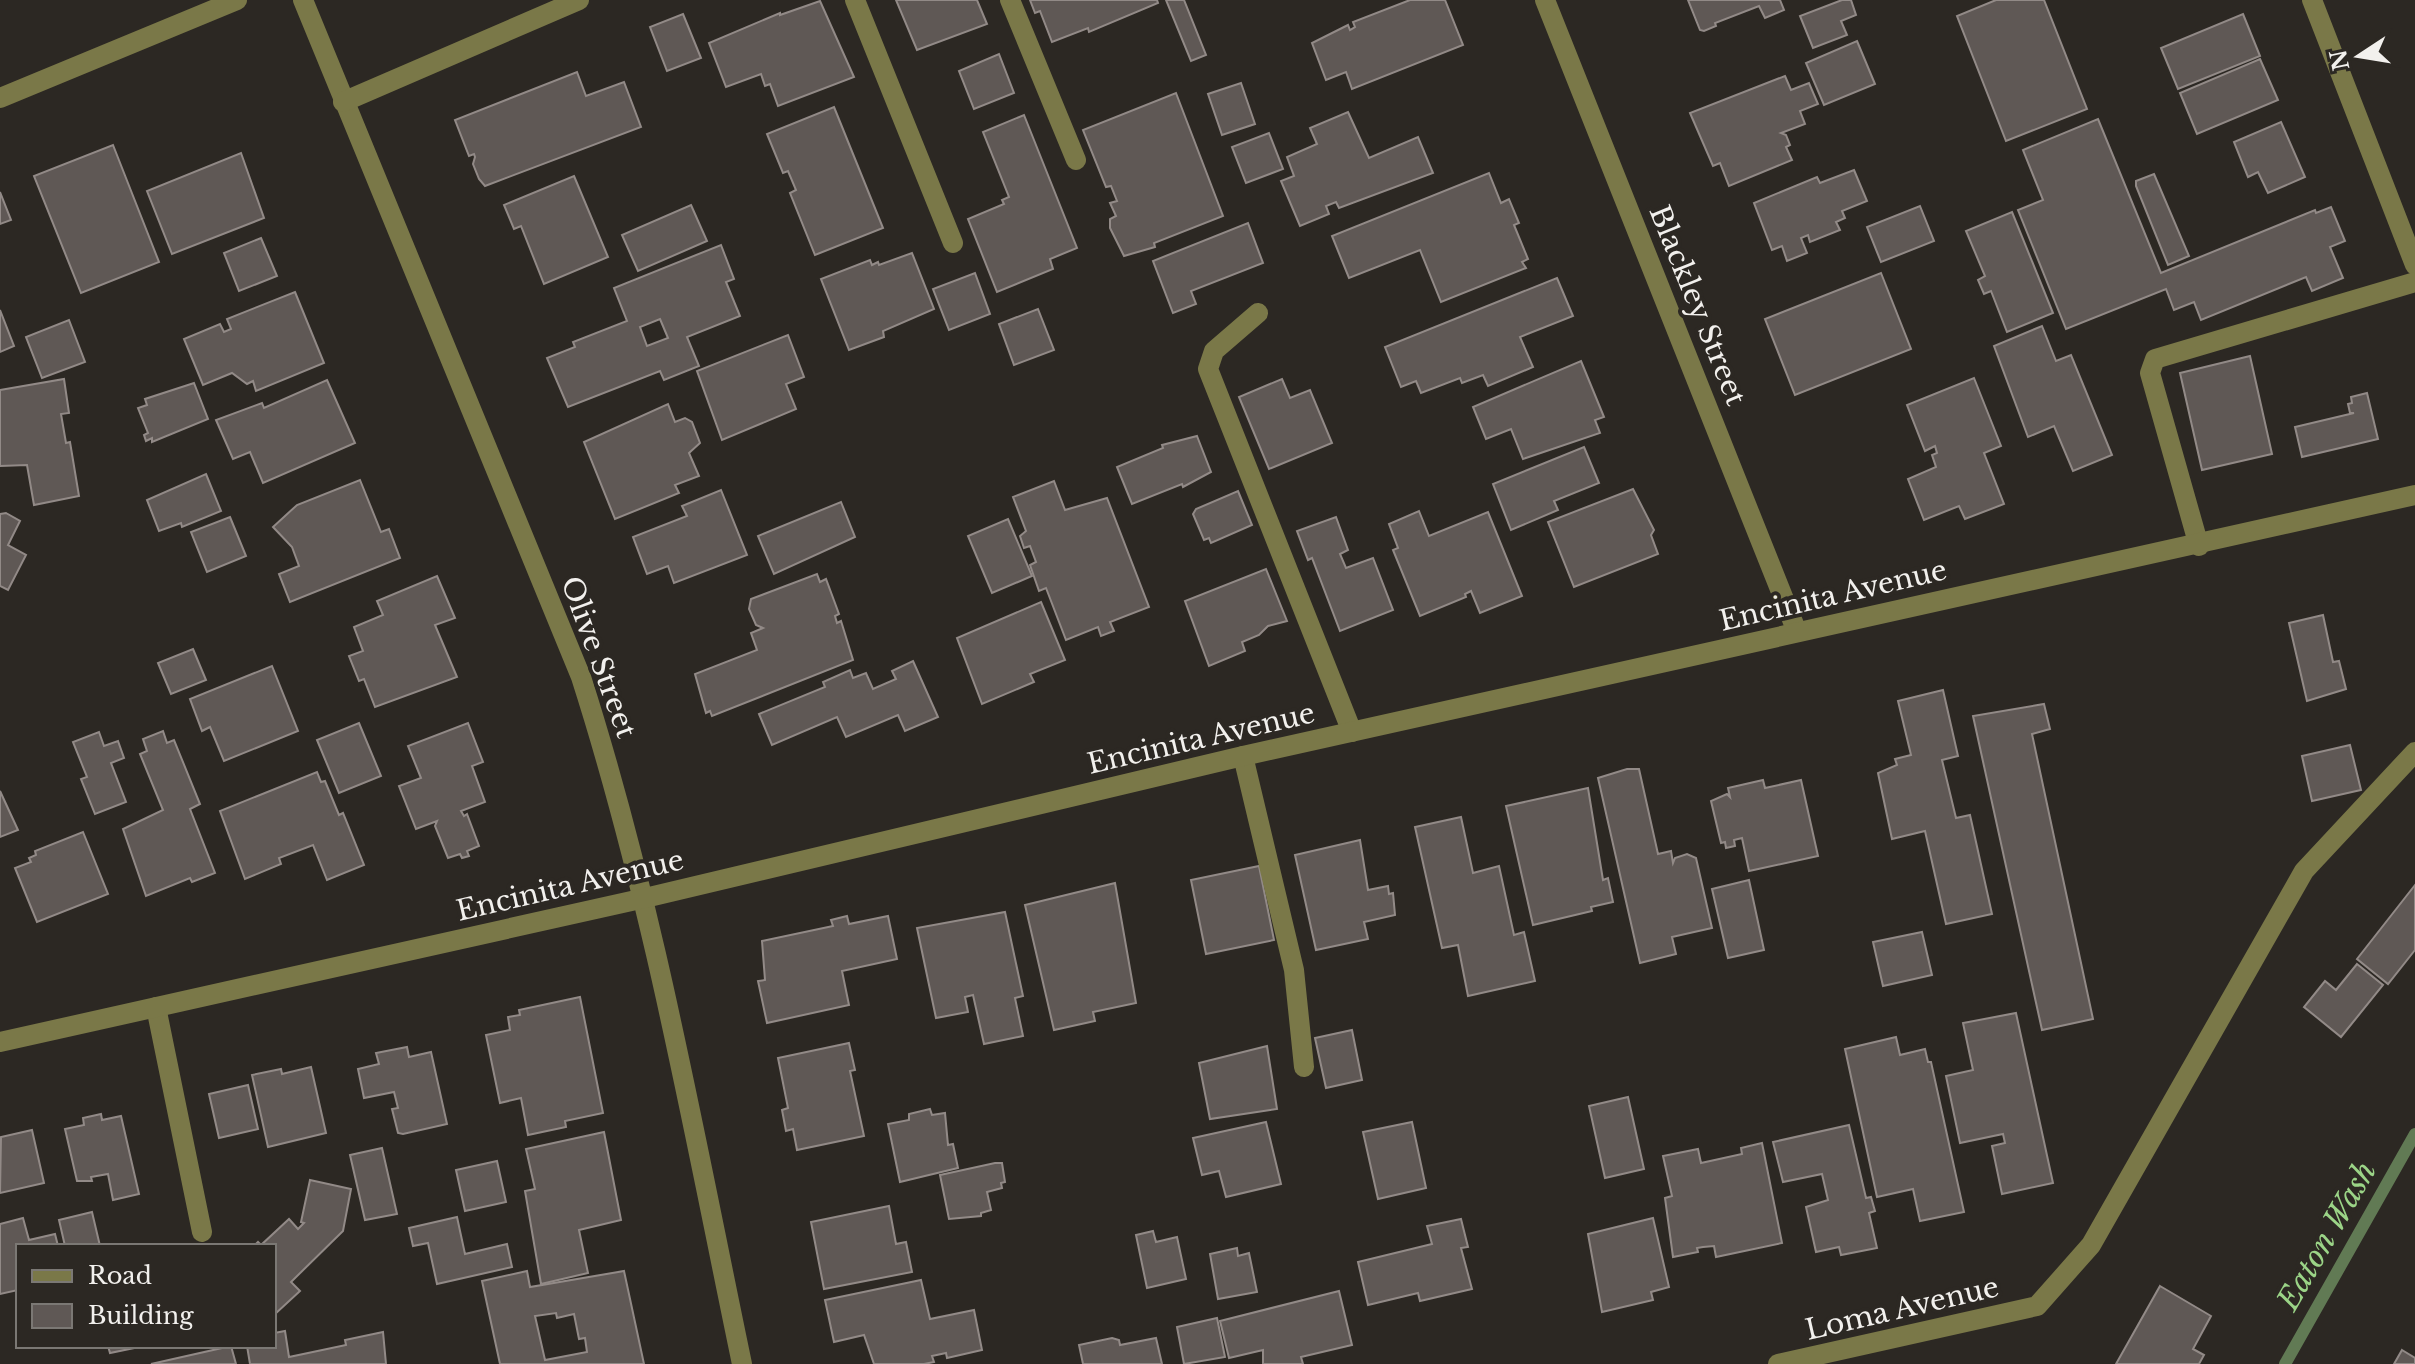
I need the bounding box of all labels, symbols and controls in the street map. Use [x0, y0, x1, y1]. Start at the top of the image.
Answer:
north arrow [2319, 16, 2399, 96]
text: N [2325, 47, 2355, 73]
street label: Blackley Street [1642, 200, 1754, 411]
street label: Encinita Avenue [1716, 552, 1950, 639]
street label: Olive Street [553, 572, 644, 743]
street label: Encinita Avenue [1084, 695, 1318, 782]
street label: Encinita Avenue [453, 842, 687, 929]
water label: Eaton Wash [2269, 1155, 2384, 1318]
legend [16, 1244, 276, 1348]
text: Road [88, 1261, 152, 1290]
street label: Loma Avenue [1802, 1269, 2002, 1348]
text: Building [88, 1301, 194, 1330]

